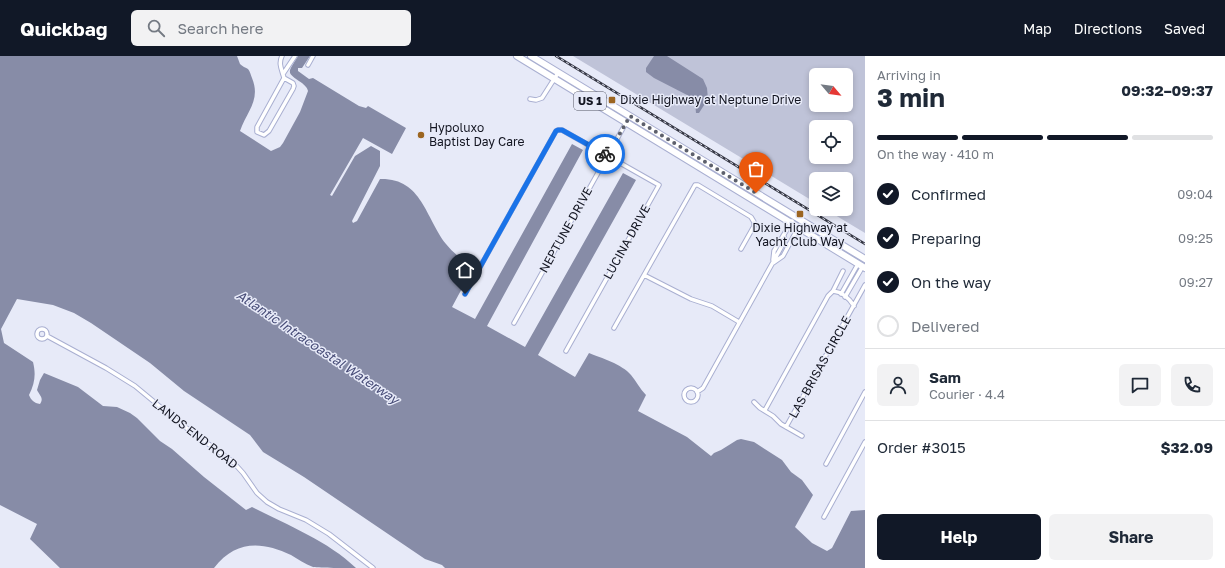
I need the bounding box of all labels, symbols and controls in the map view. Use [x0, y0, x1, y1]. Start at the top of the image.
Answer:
search box [131, 10, 411, 46]
text: Quickbag [20, 17, 107, 40]
icon: search [145, 17, 167, 39]
text: Search here [177, 19, 263, 37]
text: Map [1023, 20, 1052, 37]
text: Directions [1074, 20, 1142, 37]
text: Saved [1164, 20, 1205, 37]
text: Arriving in [877, 67, 941, 83]
north arrow [809, 68, 853, 112]
map controls [809, 68, 853, 216]
text: 09:32–09:37 [1121, 81, 1213, 99]
text: 3 min [877, 82, 945, 113]
road number: US 1 [574, 92, 606, 110]
place label: Dixie Highway at Neptune Drive [620, 92, 801, 107]
marker: Dixie Highway at Neptune Drive [607, 95, 617, 105]
place label: Hypoluxo Baptist Day Care [429, 120, 525, 149]
button: locate [809, 120, 853, 164]
marker: Hypoluxo Baptist Day Care [416, 130, 426, 140]
courier [585, 134, 625, 174]
icon: bike [594, 143, 616, 165]
text: On the way · 410 m [877, 146, 994, 162]
pin [739, 152, 773, 193]
icon: bag [745, 158, 767, 180]
button: layers [809, 172, 853, 216]
icon: check [877, 183, 899, 205]
street label: NEPTUNE DRIVE [536, 184, 595, 275]
text: Confirmed [911, 185, 986, 203]
text: 09:04 [1177, 186, 1213, 202]
street label: LUCINA DRIVE [600, 202, 653, 282]
marker: Dixie Highway at Yacht Club Way [795, 209, 805, 219]
place label: Dixie Highway at Yacht Club Way [752, 220, 848, 249]
icon: check [877, 227, 899, 249]
text: Preparing [911, 229, 981, 247]
text: 09:25 [1178, 230, 1213, 246]
pin [448, 253, 482, 294]
icon: home [454, 259, 476, 281]
icon: check [877, 271, 899, 293]
text: On the way [911, 273, 991, 291]
text: 09:27 [1179, 274, 1213, 290]
water label: Atlantic Intracoastal Waterway [234, 287, 404, 408]
street label: LAS BRISAS CIRCLE [785, 313, 854, 420]
text: Delivered [911, 317, 979, 335]
button: person [877, 364, 919, 406]
button: chat [1119, 364, 1161, 406]
button: phone [1171, 364, 1213, 406]
text: Sam [929, 368, 961, 386]
text: Courier · 4.4 [929, 386, 1005, 402]
street label: LANDS END ROAD [150, 396, 241, 472]
text: Order #3015 [877, 438, 966, 456]
text: $32.09 [1161, 438, 1213, 456]
button: Help [877, 514, 1041, 560]
button: Share [1049, 514, 1213, 560]

